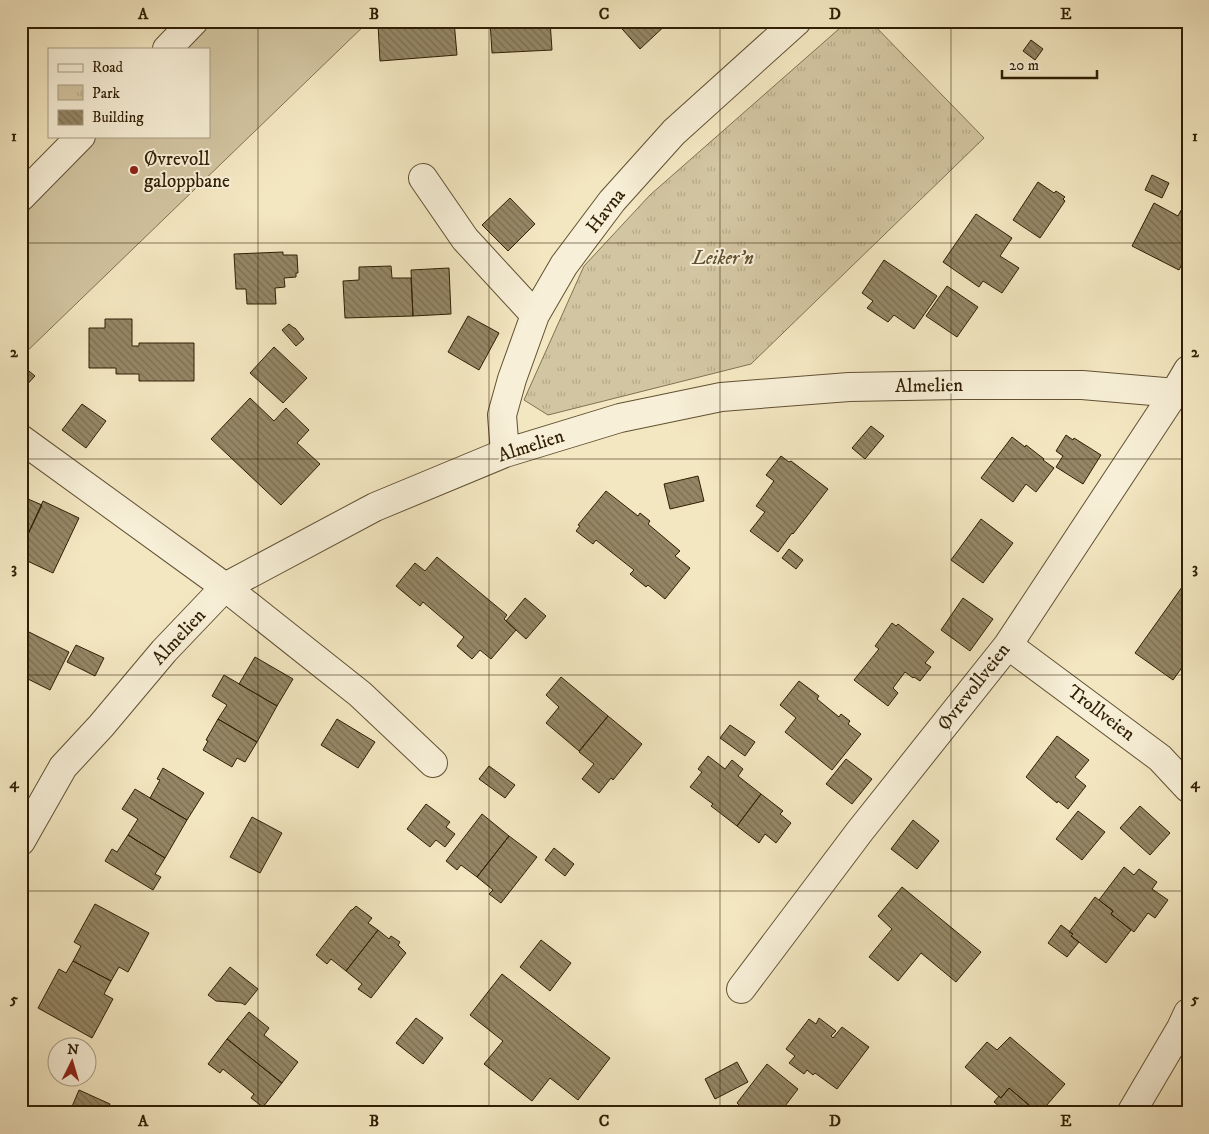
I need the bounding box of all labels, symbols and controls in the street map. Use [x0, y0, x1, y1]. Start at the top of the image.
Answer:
text: A [137, 4, 149, 24]
text: B [369, 4, 379, 24]
text: C [599, 4, 609, 24]
text: D [829, 4, 841, 24]
text: E [1060, 4, 1072, 24]
legend [48, 48, 210, 138]
scale bar [1002, 48, 1096, 80]
text: 20 m [1009, 56, 1039, 75]
text: Road [92, 58, 124, 77]
text: Park [92, 84, 121, 103]
text: Building [92, 108, 144, 127]
text: 1 [11, 126, 17, 146]
text: 1 [1192, 126, 1198, 146]
place label: Øvrevoll galoppbane [144, 148, 230, 193]
marker: Øvrevoll galoppbane [128, 164, 140, 176]
street label: Havna [581, 184, 631, 238]
park label: Leiker'n [691, 247, 754, 270]
text: 2 [10, 342, 19, 362]
text: 2 [1191, 342, 1200, 362]
street label: Almelien [895, 374, 963, 398]
street label: Almelien [495, 424, 567, 467]
text: 3 [11, 558, 17, 578]
text: 3 [1192, 558, 1198, 578]
street label: Almelien [147, 604, 211, 670]
street label: Øvrevollveien [933, 639, 1015, 735]
street label: Trollveien [1063, 680, 1139, 746]
text: 4 [8, 773, 19, 793]
text: 4 [1189, 773, 1200, 793]
text: 5 [9, 989, 18, 1009]
text: 5 [1190, 989, 1199, 1009]
north arrow [48, 1036, 98, 1086]
text: N [67, 1041, 80, 1060]
text: A [137, 1111, 149, 1131]
text: B [369, 1111, 379, 1131]
text: C [599, 1111, 609, 1131]
text: D [829, 1111, 841, 1131]
text: E [1060, 1111, 1072, 1131]

